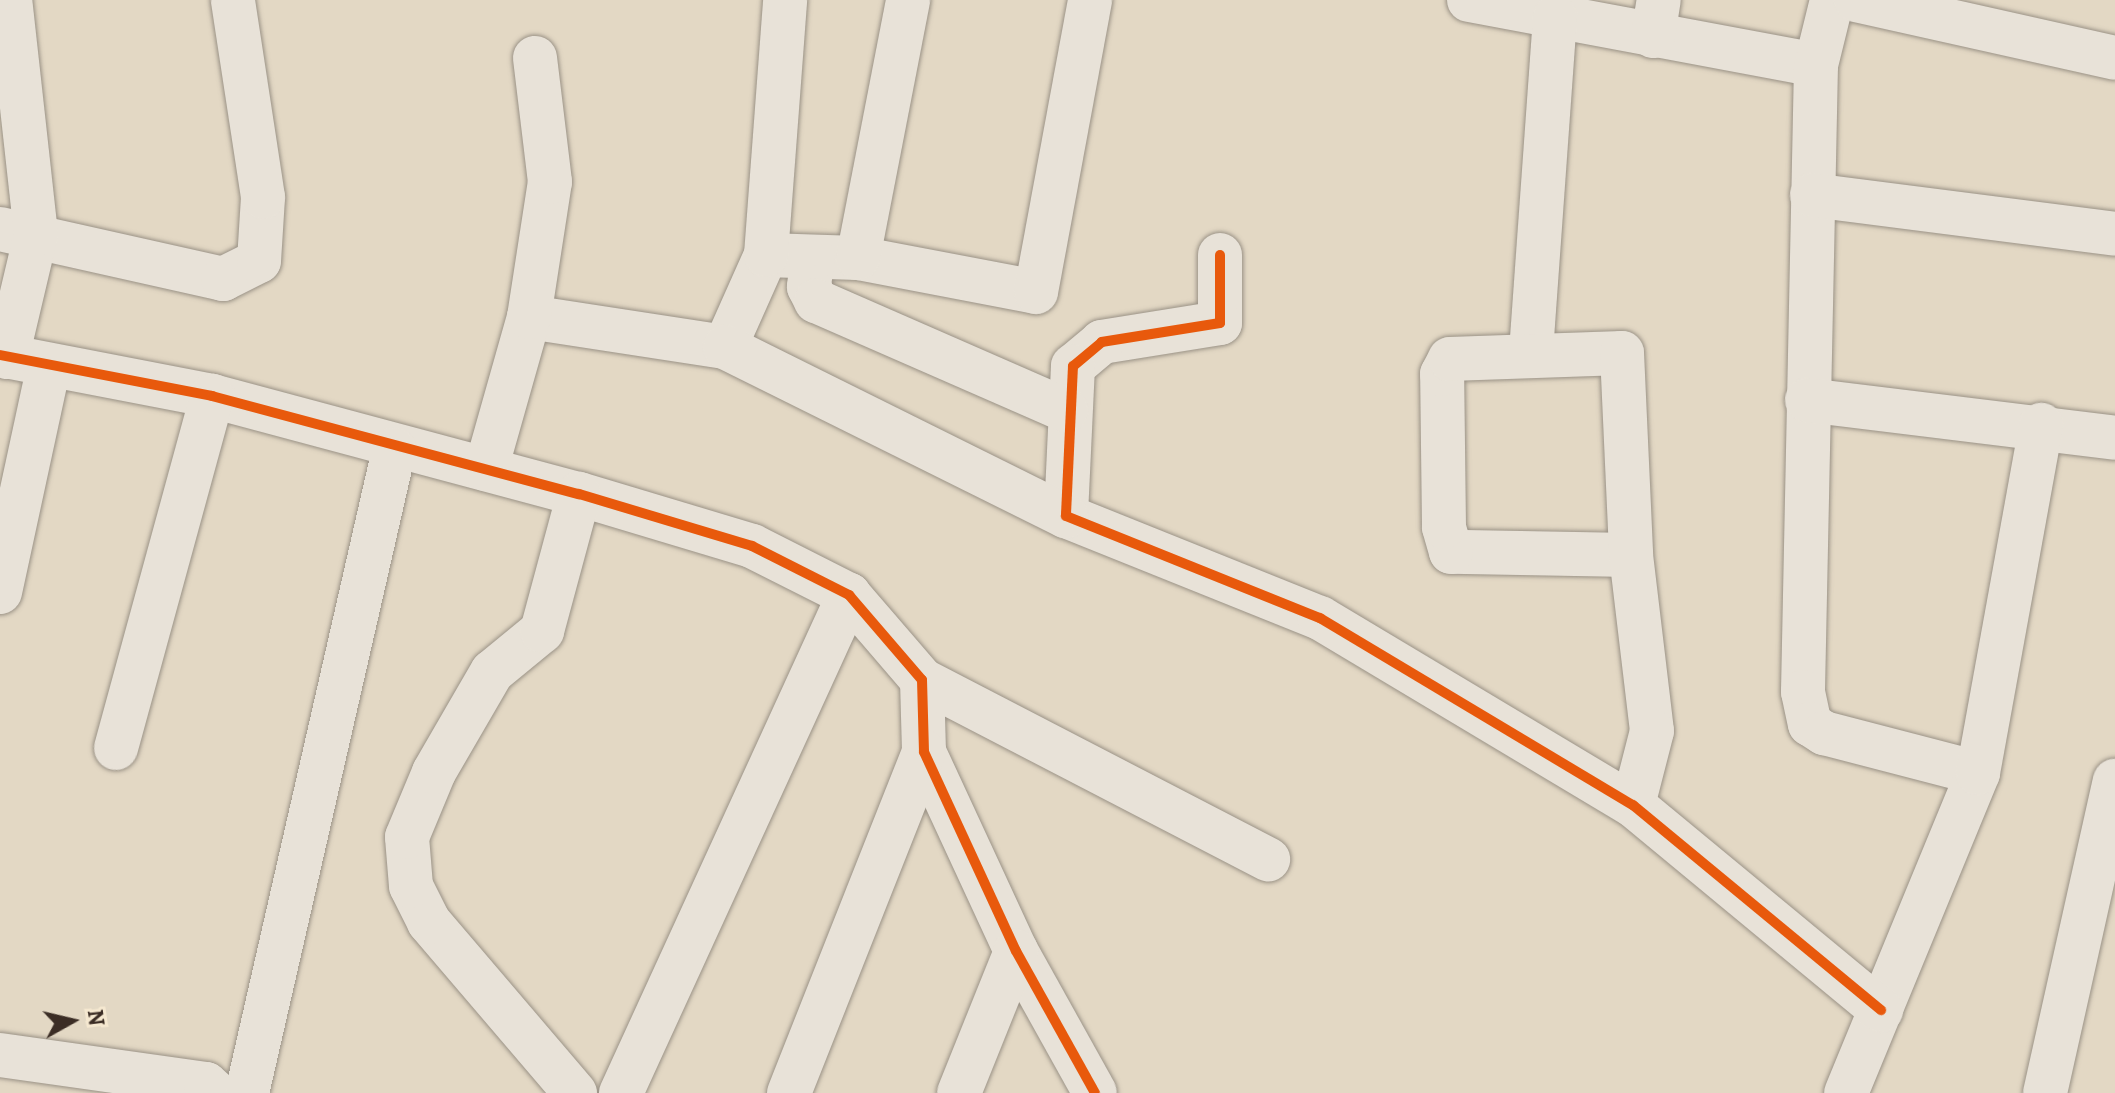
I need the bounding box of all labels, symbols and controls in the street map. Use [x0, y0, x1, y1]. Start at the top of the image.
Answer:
north arrow [32, 981, 112, 1061]
text: N [80, 1008, 112, 1028]

